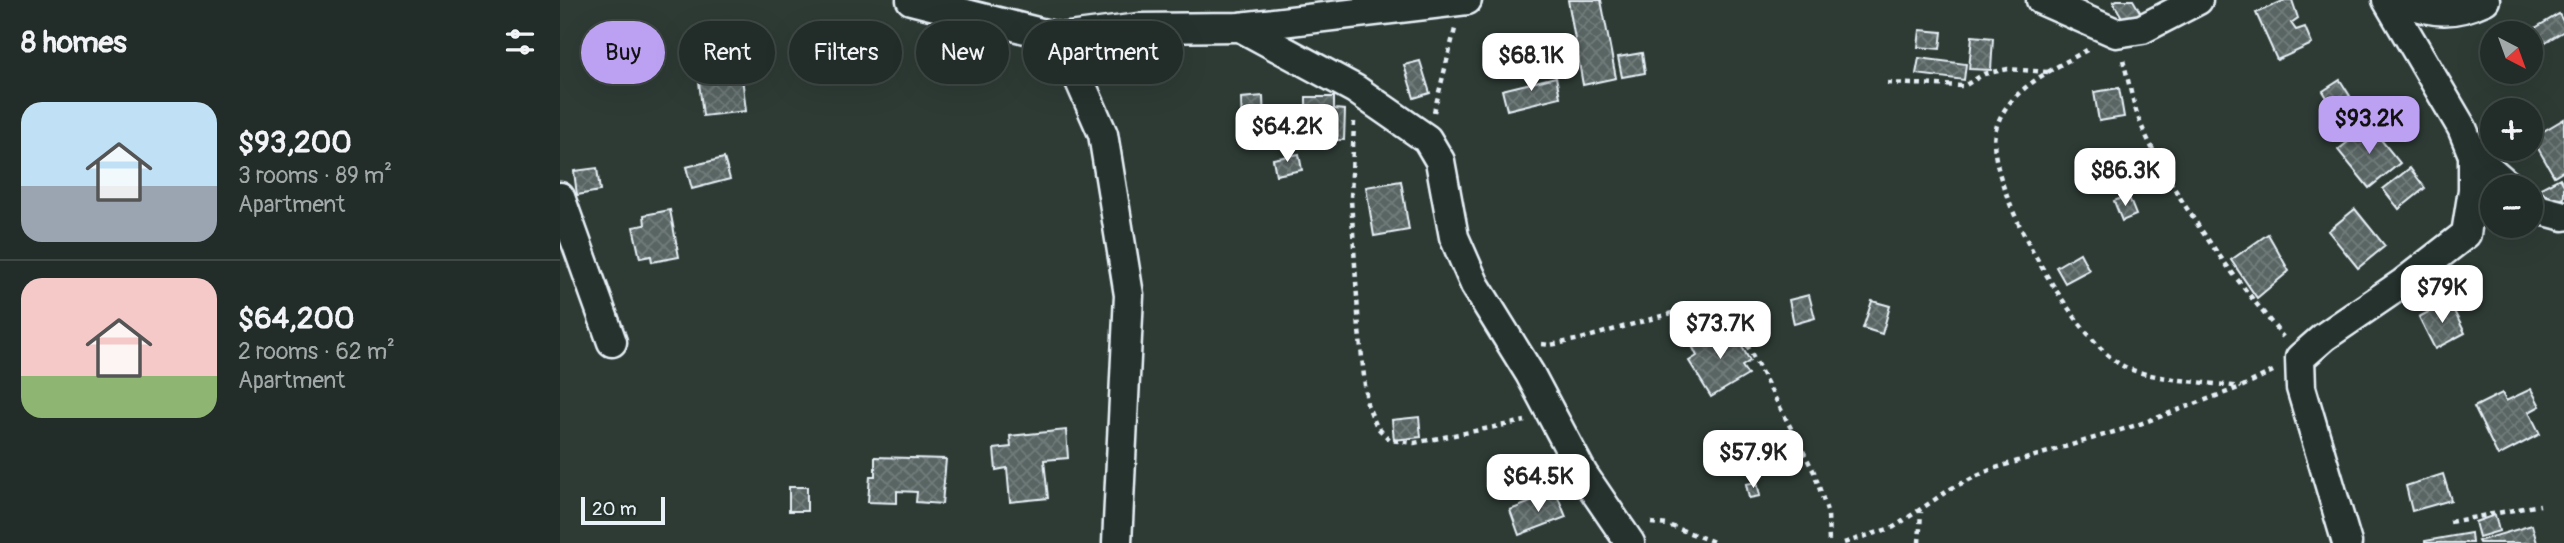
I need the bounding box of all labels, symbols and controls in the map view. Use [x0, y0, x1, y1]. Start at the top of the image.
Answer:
chip: Buy [581, 21, 665, 84]
chip: Rent [679, 21, 775, 84]
chip: Filters [789, 21, 902, 84]
chip: New [916, 21, 1009, 84]
chip: Apartment [1023, 21, 1183, 84]
north arrow [2480, 21, 2543, 84]
map controls [2480, 21, 2543, 238]
icon: filters [501, 23, 539, 61]
text: 8 homes [21, 24, 127, 61]
pin: $68.1K [1474, 34, 1588, 93]
text: $68.1K [1498, 41, 1564, 70]
pin: $93.2K [2312, 96, 2426, 156]
button: + [2480, 98, 2543, 161]
pin: $64.2K [1230, 104, 1344, 164]
text: $93.2K [2335, 104, 2403, 133]
text: $64.2K [1252, 112, 1322, 141]
text: $93,200 [238, 124, 352, 161]
icon: home [77, 130, 161, 214]
pin: $86.3K [2068, 148, 2182, 208]
text: $86.3K [2090, 156, 2160, 185]
text: 3 rooms · 89 m² [238, 161, 392, 190]
button: − [2480, 175, 2543, 238]
text: Apartment [238, 190, 345, 219]
pin: $79K [2401, 266, 2483, 325]
text: $79K [2417, 273, 2467, 302]
text: $64,200 [238, 300, 355, 337]
pin: $73.7K [1663, 302, 1777, 361]
icon: home [77, 306, 161, 390]
text: $73.7K [1686, 309, 1754, 338]
text: 2 rooms · 62 m² [238, 337, 395, 366]
text: Apartment [238, 366, 345, 395]
pin: $57.9K [1696, 430, 1810, 490]
text: $57.9K [1719, 438, 1787, 467]
pin: $64.5K [1481, 454, 1595, 514]
text: $64.5K [1503, 462, 1573, 491]
scale bar [581, 494, 665, 526]
text: 20 m [592, 497, 637, 521]

